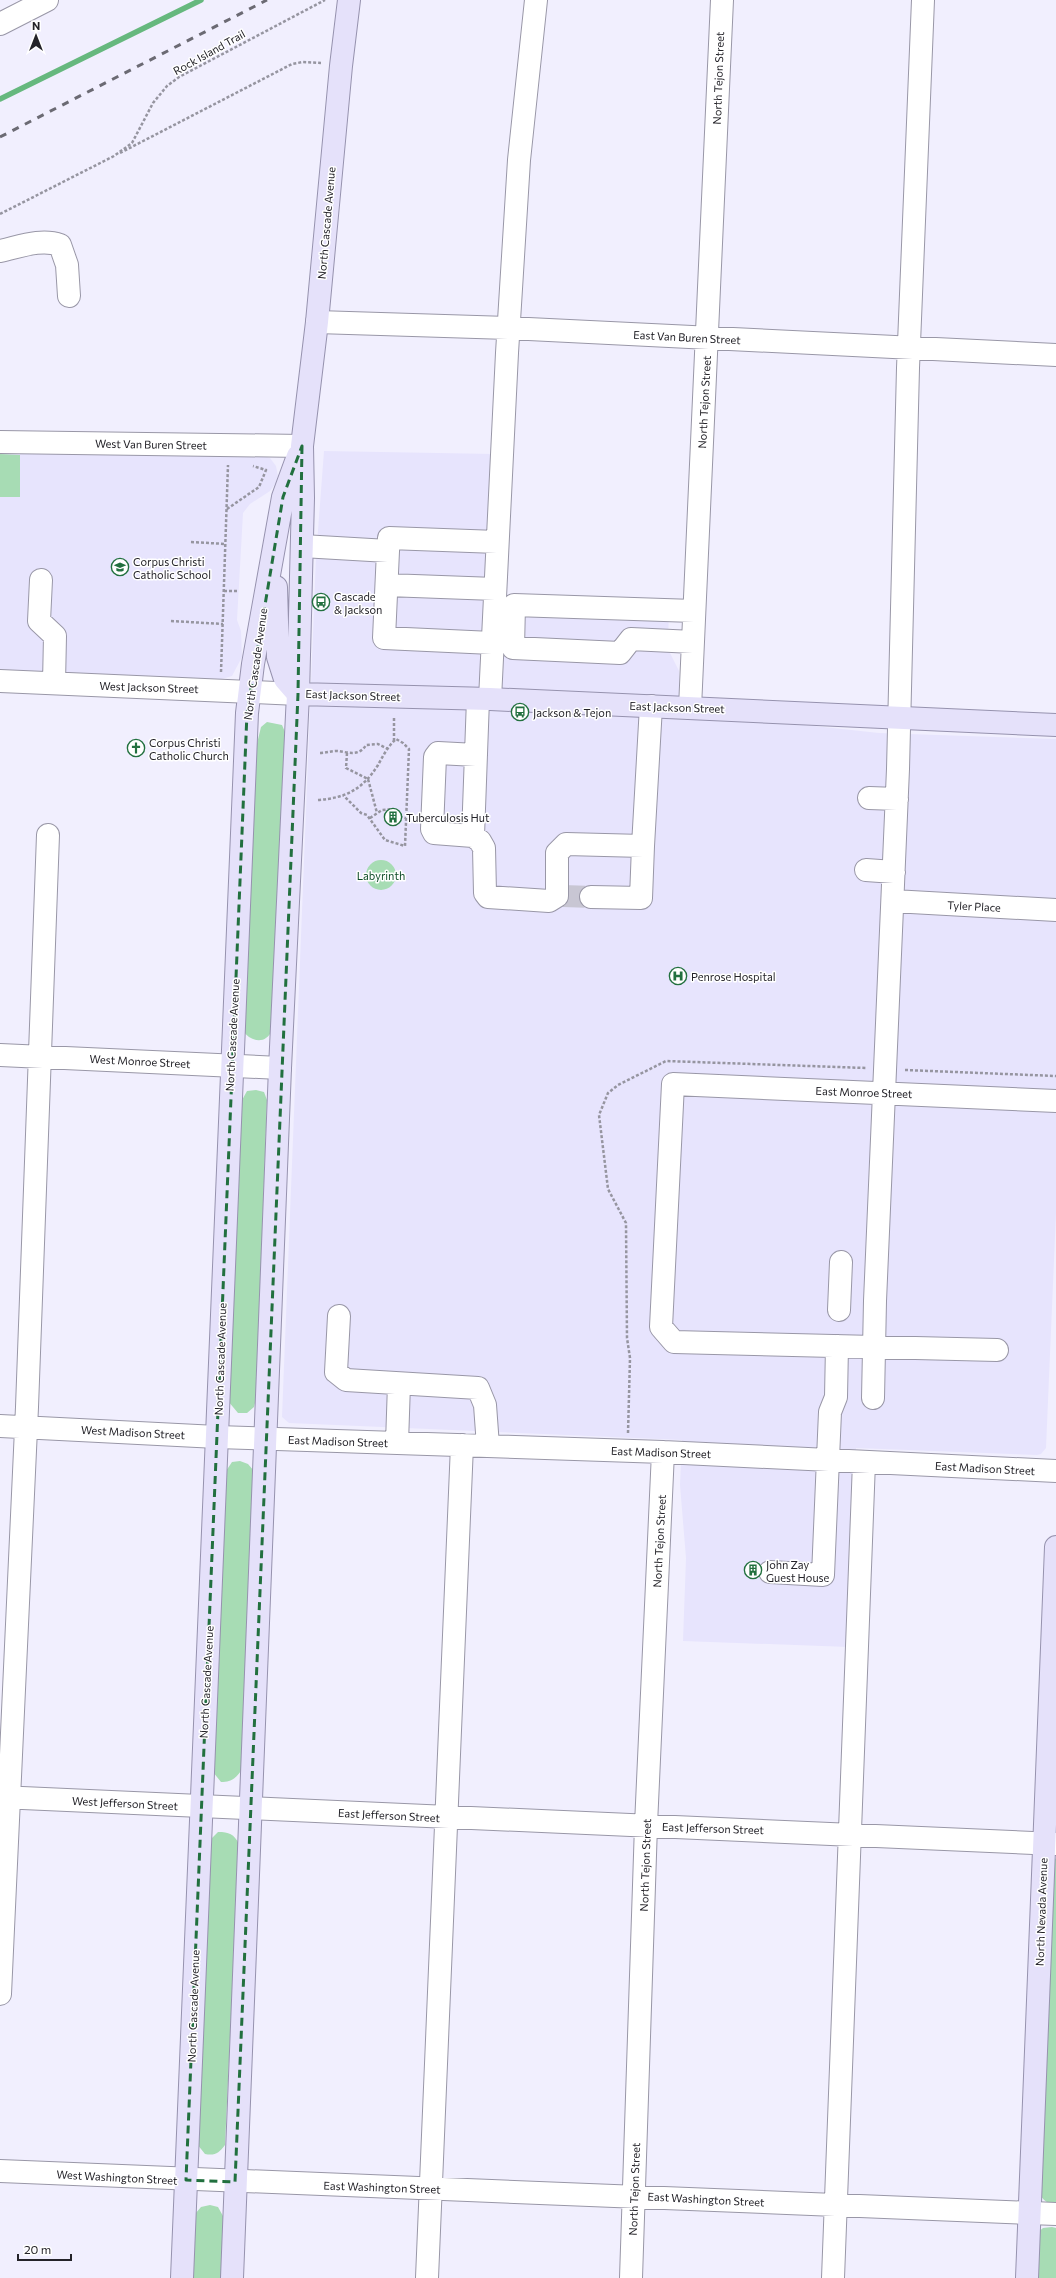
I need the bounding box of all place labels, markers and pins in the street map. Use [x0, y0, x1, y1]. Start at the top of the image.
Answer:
place label: Corpus Christi Catholic School [133, 555, 211, 581]
school or university icon: Corpus Christi Catholic School [110, 557, 130, 577]
place label: Cascade & Jackson [334, 590, 382, 617]
bus stop icon: Cascade & Jackson [311, 592, 331, 612]
bus stop icon: Jackson & Tejon [510, 702, 530, 722]
place label: Jackson & Tejon [533, 706, 611, 720]
place label: Corpus Christi Catholic Church [149, 736, 229, 762]
church icon: Corpus Christi Catholic Church [126, 738, 146, 758]
building icon: Tuberculosis Hut [383, 807, 403, 827]
place label: Tuberculosis Hut [406, 811, 490, 824]
hospital icon: Penrose Hospital [668, 966, 688, 986]
place label: Penrose Hospital [691, 970, 776, 983]
place label: John Zay Guest House [766, 1558, 830, 1584]
building icon: John Zay Guest House [743, 1560, 763, 1580]

